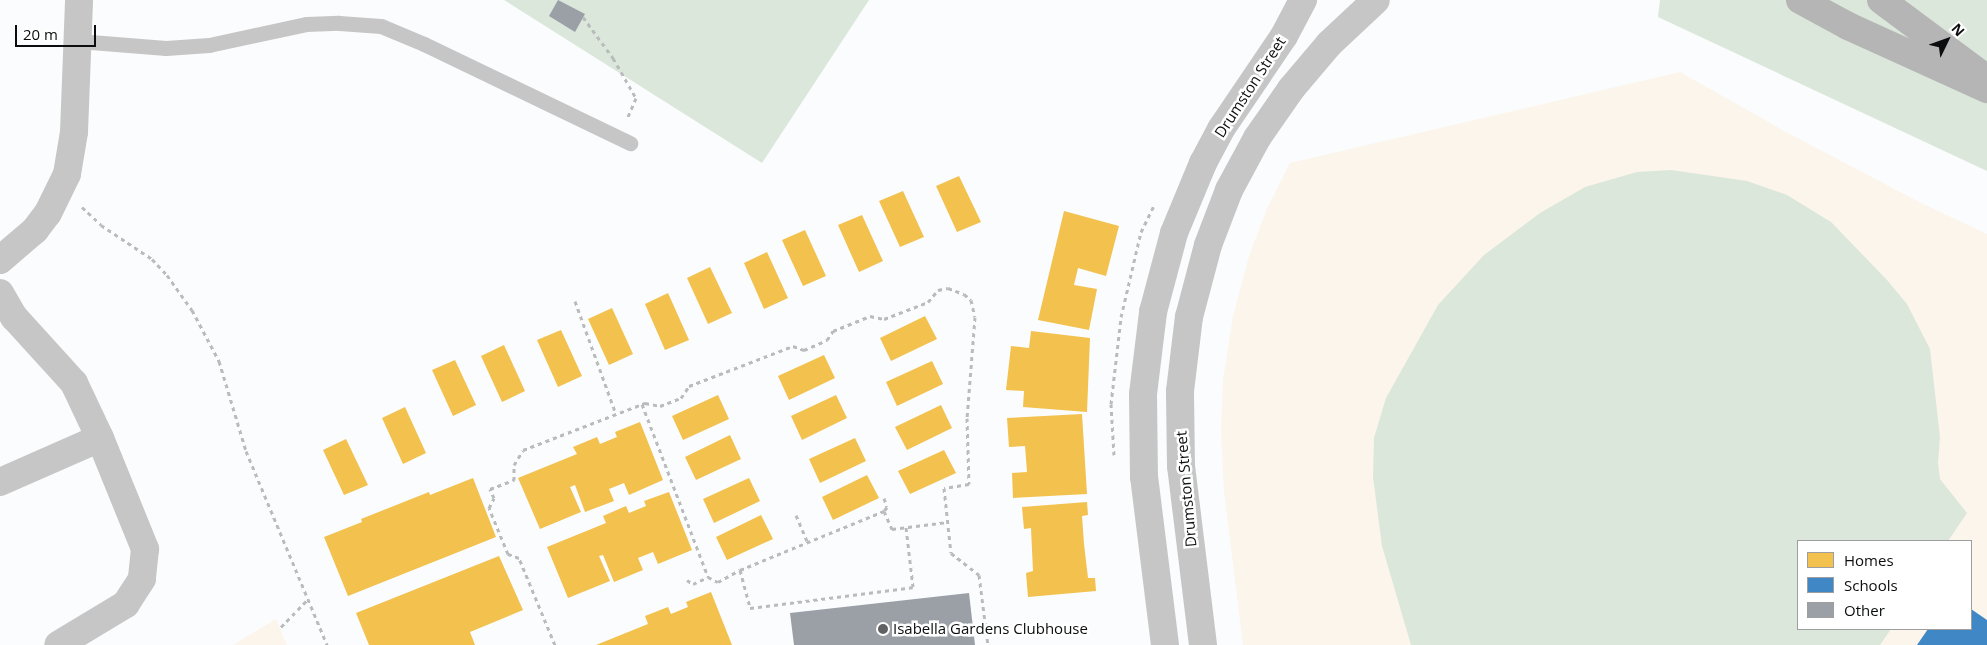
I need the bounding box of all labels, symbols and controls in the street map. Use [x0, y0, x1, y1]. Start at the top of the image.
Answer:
scale bar [18, 15, 99, 47]
north arrow [1922, 15, 1972, 65]
text: N [1948, 19, 1969, 40]
text: 20 m [23, 24, 58, 44]
street label: Drumston Street [1211, 33, 1289, 141]
street label: Drumston Street [1172, 430, 1200, 548]
legend [1797, 540, 1972, 630]
text: Homes [1844, 550, 1894, 570]
text: Schools [1844, 575, 1898, 595]
text: Other [1844, 600, 1885, 620]
place label: Isabella Gardens Clubhouse [893, 620, 1088, 638]
marker: Isabella Gardens Clubhouse [877, 623, 889, 635]

